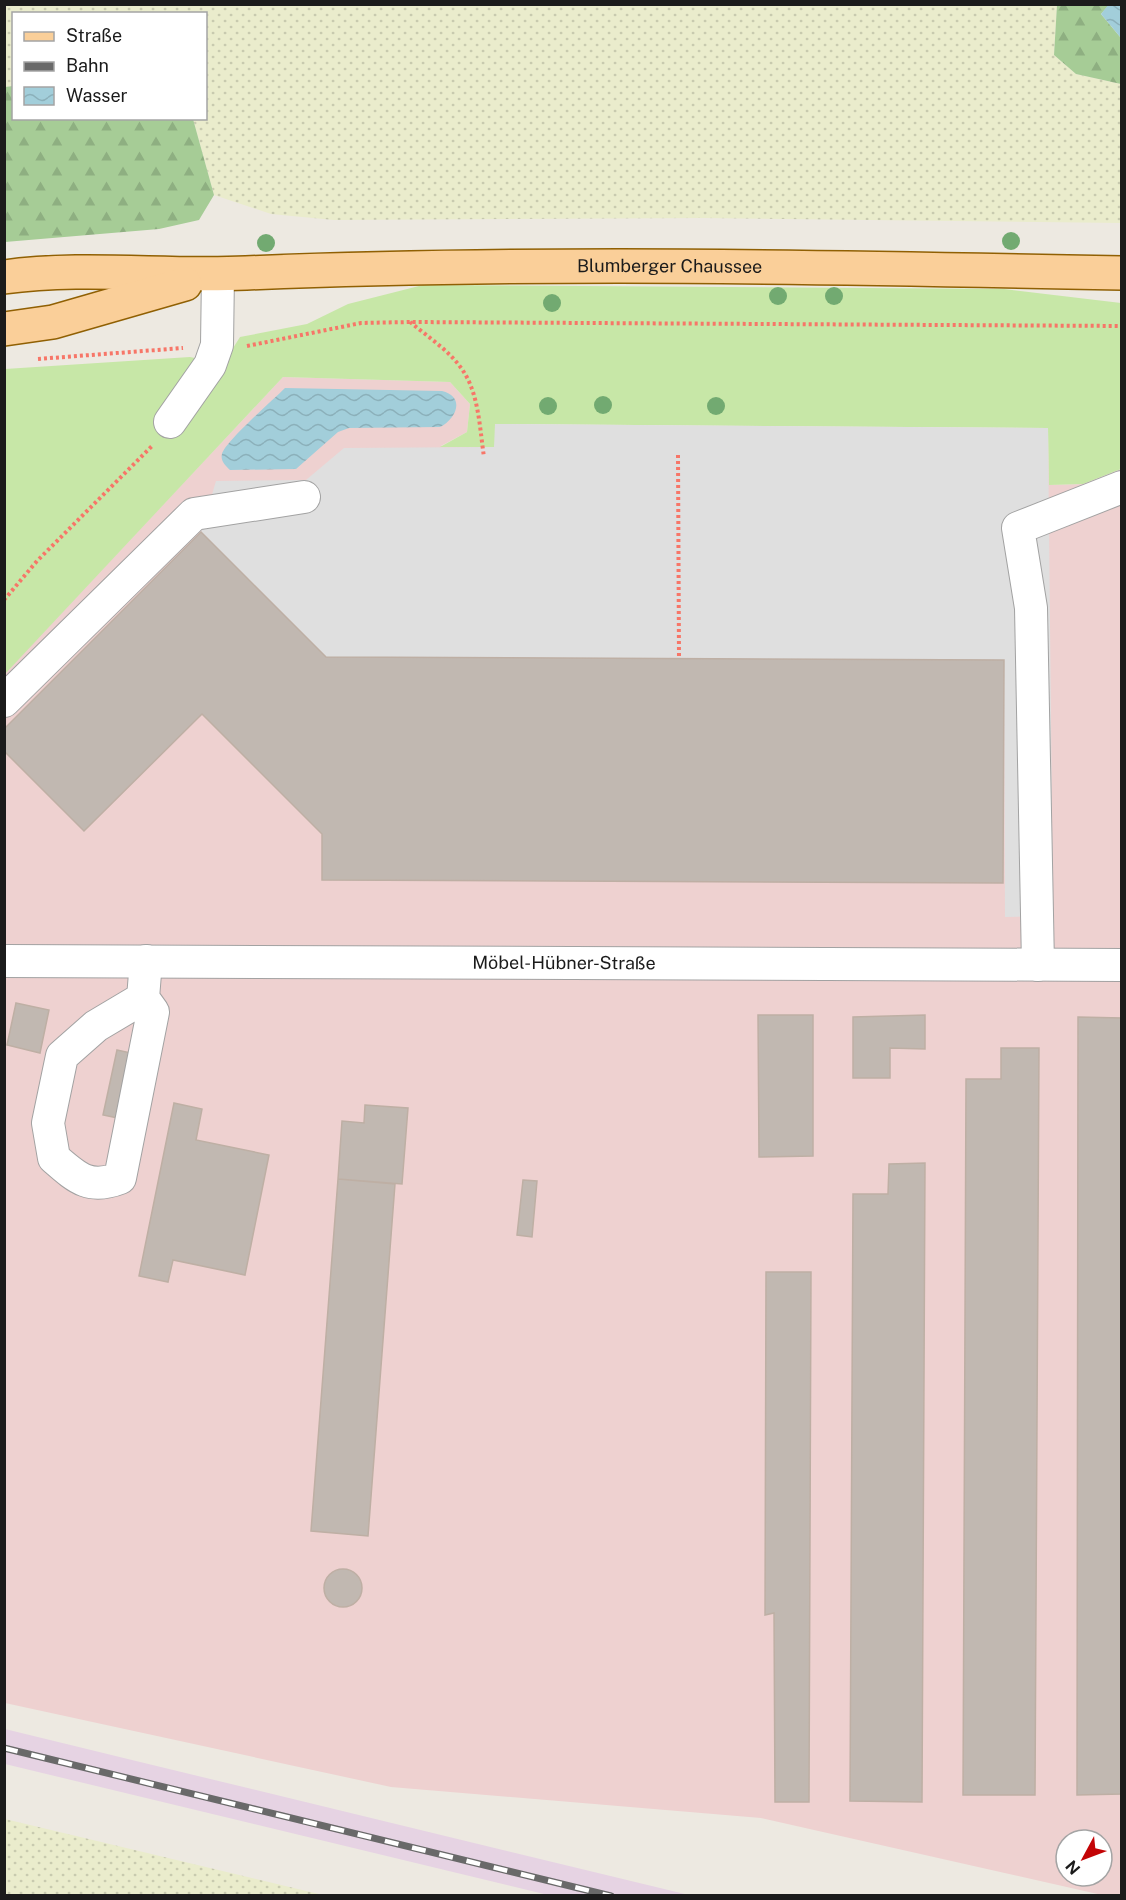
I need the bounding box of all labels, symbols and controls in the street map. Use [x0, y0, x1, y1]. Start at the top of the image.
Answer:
legend [12, 12, 207, 120]
text: Straße [66, 25, 122, 46]
text: Bahn [66, 55, 109, 76]
text: Wasser [66, 85, 128, 106]
street label: Blumberger Chaussee [577, 255, 762, 277]
street label: Möbel-Hübner-Straße [472, 952, 656, 973]
north arrow [1054, 1828, 1114, 1888]
text: N [1062, 1857, 1084, 1878]

